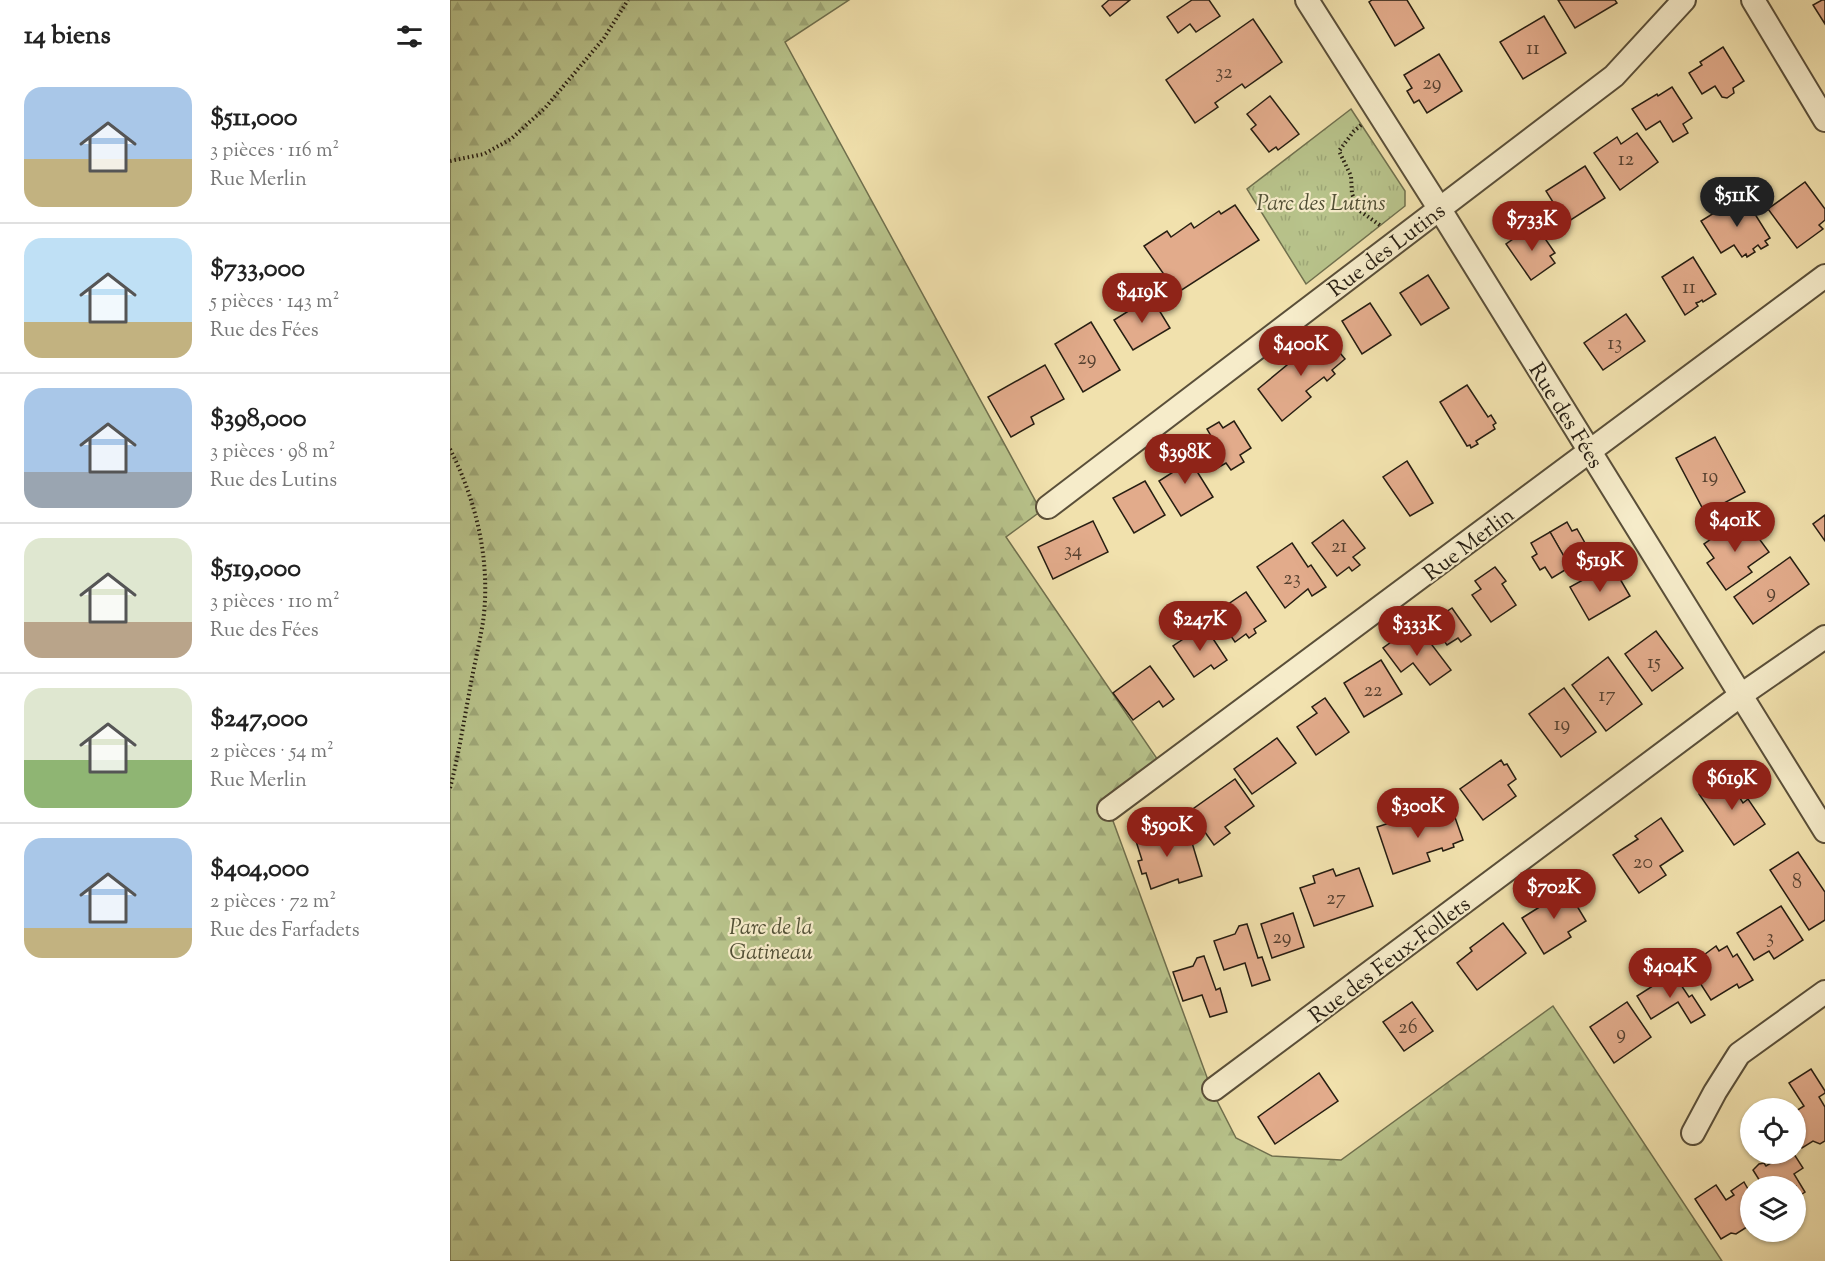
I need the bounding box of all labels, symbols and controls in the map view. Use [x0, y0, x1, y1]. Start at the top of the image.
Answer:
text: 14 biens [24, 18, 111, 55]
icon: filters [393, 20, 426, 53]
house number: 11 [1526, 35, 1540, 64]
house number: 32 [1215, 59, 1233, 88]
house number: 29 [1422, 70, 1442, 99]
text: $511,000 [210, 100, 297, 137]
icon: home [72, 111, 144, 183]
text: 3 pièces · 116 m² [210, 137, 339, 166]
house number: 12 [1618, 146, 1634, 175]
text: Rue Merlin [210, 166, 307, 195]
pin: $511K [1695, 177, 1779, 228]
text: $511K [1714, 182, 1760, 211]
park label: Parc des Lutins [1256, 189, 1386, 221]
street label: Rue des Lutins [1322, 197, 1453, 306]
pin: $733K [1490, 201, 1574, 252]
text: $733K [1506, 206, 1558, 235]
text: $733,000 [210, 251, 305, 288]
icon: home [72, 262, 144, 334]
pin: $419K [1100, 273, 1184, 324]
house number: 11 [1682, 274, 1696, 303]
text: $419K [1116, 278, 1168, 307]
text: 5 pièces · 143 m² [210, 288, 339, 317]
text: Rue des Fées [210, 317, 319, 346]
pin: $400K [1259, 326, 1343, 377]
house number: 13 [1608, 330, 1622, 359]
text: $400K [1273, 331, 1329, 360]
house number: 29 [1077, 345, 1097, 374]
street label: Rue des Fées [1519, 357, 1610, 476]
text: $398,000 [210, 401, 307, 438]
icon: home [72, 412, 144, 484]
pin: $398K [1143, 434, 1227, 485]
text: 3 pièces · 98 m² [210, 438, 335, 467]
text: $398K [1159, 439, 1211, 468]
house number: 19 [1702, 463, 1718, 492]
text: Rue des Lutins [210, 467, 337, 496]
street label: Rue Merlin [1418, 501, 1522, 590]
pin: $401K [1693, 502, 1777, 553]
text: $401K [1709, 507, 1761, 536]
house number: 21 [1331, 533, 1347, 562]
house number: 34 [1064, 537, 1082, 566]
pin: $519K [1558, 542, 1642, 593]
text: $519K [1576, 547, 1624, 576]
text: $519,000 [210, 551, 301, 588]
icon: home [72, 562, 144, 634]
house number: 23 [1283, 565, 1301, 594]
house number: 9 [1766, 579, 1776, 608]
text: 3 pièces · 110 m² [210, 588, 340, 617]
pin: $247K [1158, 601, 1242, 652]
text: $247K [1173, 606, 1227, 635]
pin: $333K [1375, 606, 1459, 657]
text: $333K [1392, 611, 1442, 640]
text: Rue des Fées [210, 617, 319, 646]
house number: 15 [1647, 649, 1661, 678]
house number: 22 [1364, 677, 1382, 706]
house number: 17 [1599, 682, 1615, 711]
text: $247,000 [210, 701, 308, 738]
house number: 19 [1554, 711, 1570, 740]
icon: home [72, 712, 144, 784]
text: 2 pièces · 54 m² [210, 738, 334, 767]
pin: $619K [1690, 760, 1774, 811]
text: $619K [1706, 765, 1758, 794]
text: Rue Merlin [210, 767, 307, 796]
pin: $300K [1376, 788, 1460, 839]
text: $300K [1391, 793, 1445, 822]
pin: $590K [1125, 807, 1209, 858]
text: $590K [1141, 812, 1193, 841]
house number: 20 [1633, 849, 1653, 878]
text: $404,000 [210, 851, 309, 888]
icon: home [72, 862, 144, 934]
pin: $702K [1512, 869, 1596, 920]
house number: 8 [1792, 869, 1802, 898]
text: $702K [1527, 874, 1581, 903]
house number: 27 [1326, 885, 1346, 914]
text: 2 pièces · 72 m² [210, 888, 336, 917]
street label: Rue des Feux-Follets [1303, 890, 1478, 1033]
park label: Parc de la Gatineau [729, 913, 813, 970]
text: Rue des Farfadets [210, 917, 360, 946]
house number: 29 [1272, 924, 1292, 953]
house number: 3 [1766, 924, 1774, 953]
pin: $404K [1628, 948, 1712, 999]
text: $404K [1643, 953, 1697, 982]
house number: 26 [1398, 1014, 1418, 1043]
house number: 9 [1616, 1020, 1626, 1049]
map controls [1740, 1098, 1806, 1242]
button: locate [1740, 1098, 1806, 1164]
button: layers [1740, 1176, 1806, 1242]

